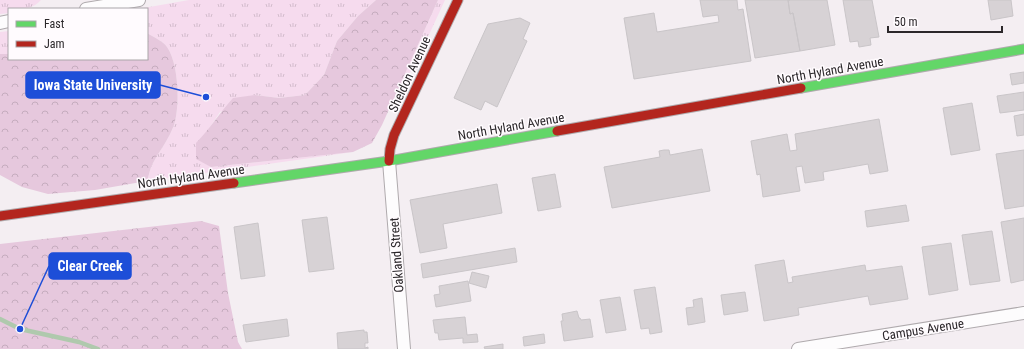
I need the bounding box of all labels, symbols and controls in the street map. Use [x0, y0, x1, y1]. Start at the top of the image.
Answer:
legend [8, 8, 148, 60]
scale bar [888, 8, 1002, 34]
text: 50 m [894, 15, 918, 29]
text: Fast [44, 17, 65, 31]
street label: Sheldon Avenue [385, 34, 434, 114]
text: Jam [44, 37, 65, 51]
street label: North Hyland Avenue [776, 54, 884, 87]
callout: Iowa State University [26, 72, 160, 98]
text: Iowa State University [34, 77, 153, 93]
street label: North Hyland Avenue [457, 110, 565, 143]
street label: North Hyland Avenue [137, 162, 245, 191]
street label: Oakland Street [386, 217, 407, 293]
callout: Clear Creek [49, 253, 131, 279]
text: Clear Creek [57, 258, 123, 274]
street label: Campus Avenue [881, 316, 965, 343]

